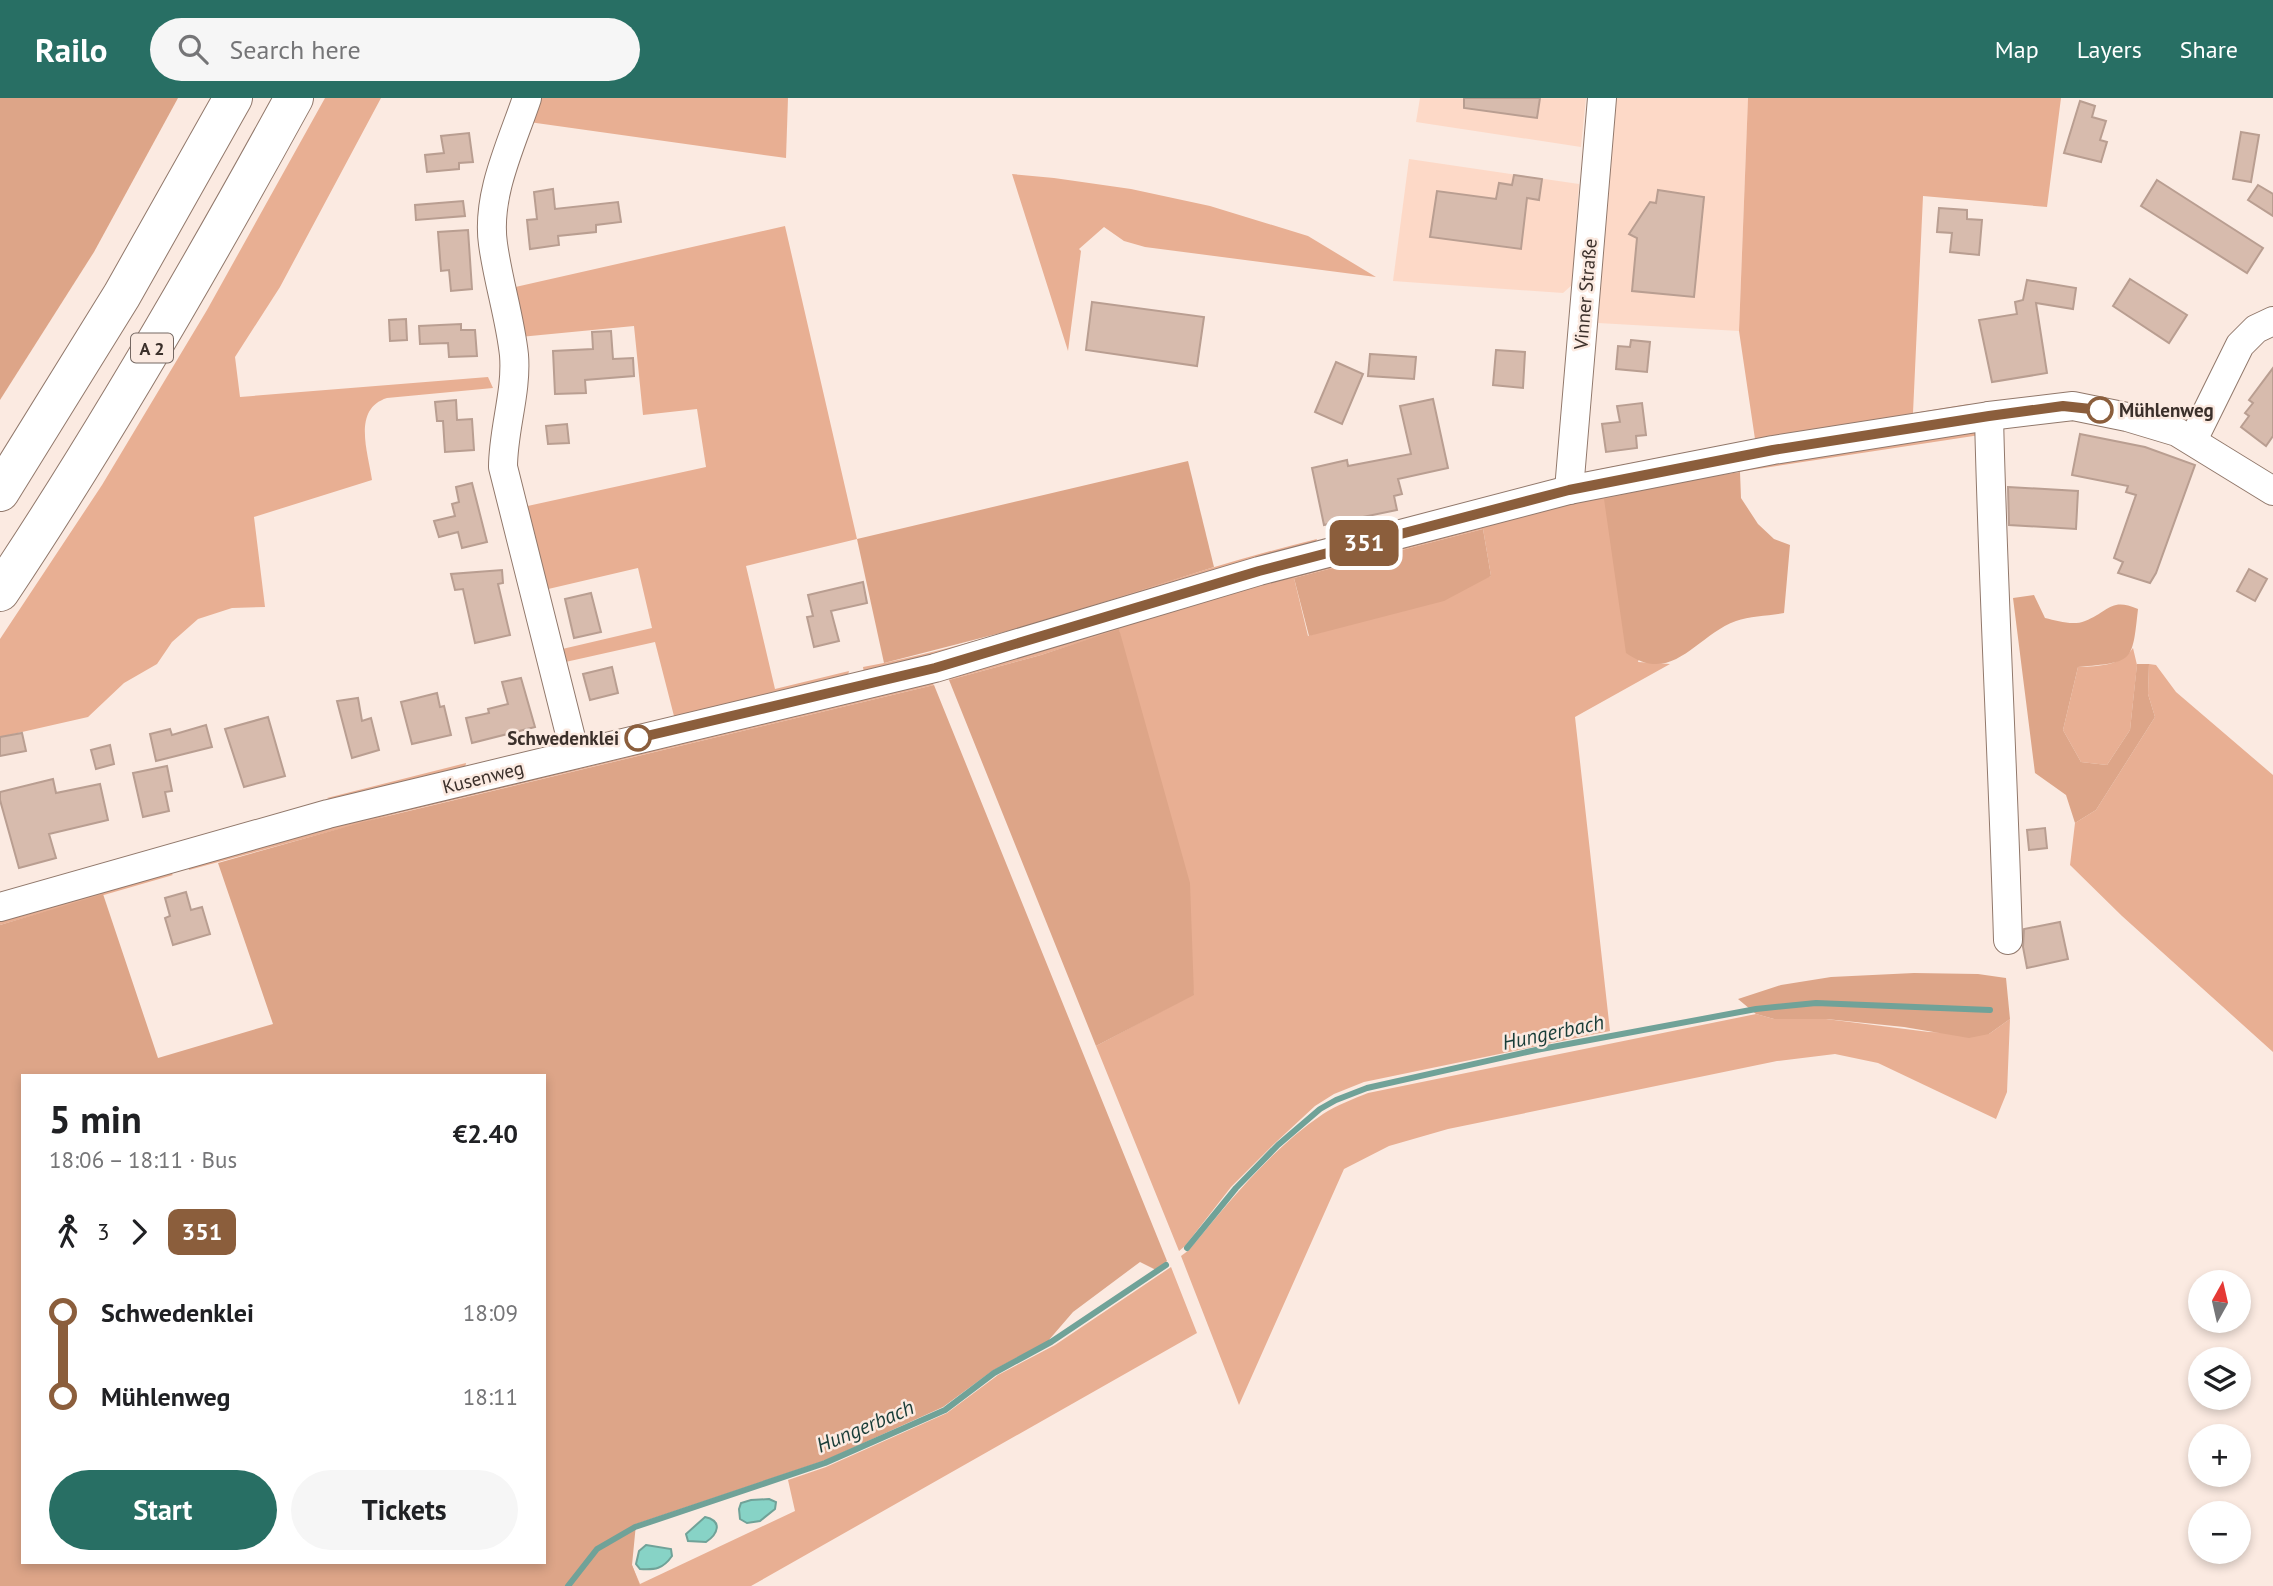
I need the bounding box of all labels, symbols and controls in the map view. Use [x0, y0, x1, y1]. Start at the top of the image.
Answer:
search box [150, 18, 640, 81]
text: Railo [35, 28, 108, 71]
icon: search [174, 30, 212, 68]
text: Search here [230, 33, 361, 66]
text: Map [1995, 34, 2039, 65]
text: Layers [2077, 34, 2142, 65]
text: Share [2180, 34, 2238, 65]
street label: Vinner Straße [1568, 238, 1602, 351]
road number: A 2 [131, 334, 173, 362]
marker: Mühlenweg [2087, 397, 2113, 423]
place label: Mühlenweg [2119, 398, 2214, 422]
line badge: 351 [1324, 520, 1404, 566]
text: 351 [1344, 527, 1384, 558]
marker: Schwedenklei [625, 725, 651, 751]
place label: Schwedenklei [507, 726, 619, 750]
street label: Kusenweg [440, 755, 526, 799]
water label: Hungerbach [1500, 1008, 1606, 1056]
text: 5 min [49, 1094, 142, 1143]
text: €2.40 [453, 1117, 518, 1150]
text: 18:06 – 18:11 · Bus [49, 1145, 237, 1174]
icon: walk [49, 1213, 87, 1251]
icon: forward [120, 1213, 158, 1251]
text: 351 [182, 1216, 222, 1247]
text: 3 [97, 1217, 110, 1246]
north arrow [2188, 1270, 2250, 1334]
map controls [2188, 1270, 2251, 1564]
text: Schwedenklei [101, 1296, 254, 1329]
text: 18:09 [463, 1298, 518, 1327]
button: layers [2188, 1347, 2251, 1410]
text: Mühlenweg [101, 1380, 231, 1413]
text: 18:11 [463, 1382, 518, 1411]
water label: Hungerbach [812, 1393, 918, 1459]
button: + [2188, 1424, 2251, 1487]
button: Start [49, 1470, 277, 1550]
button: Tickets [291, 1470, 518, 1550]
button: − [2188, 1501, 2251, 1564]

